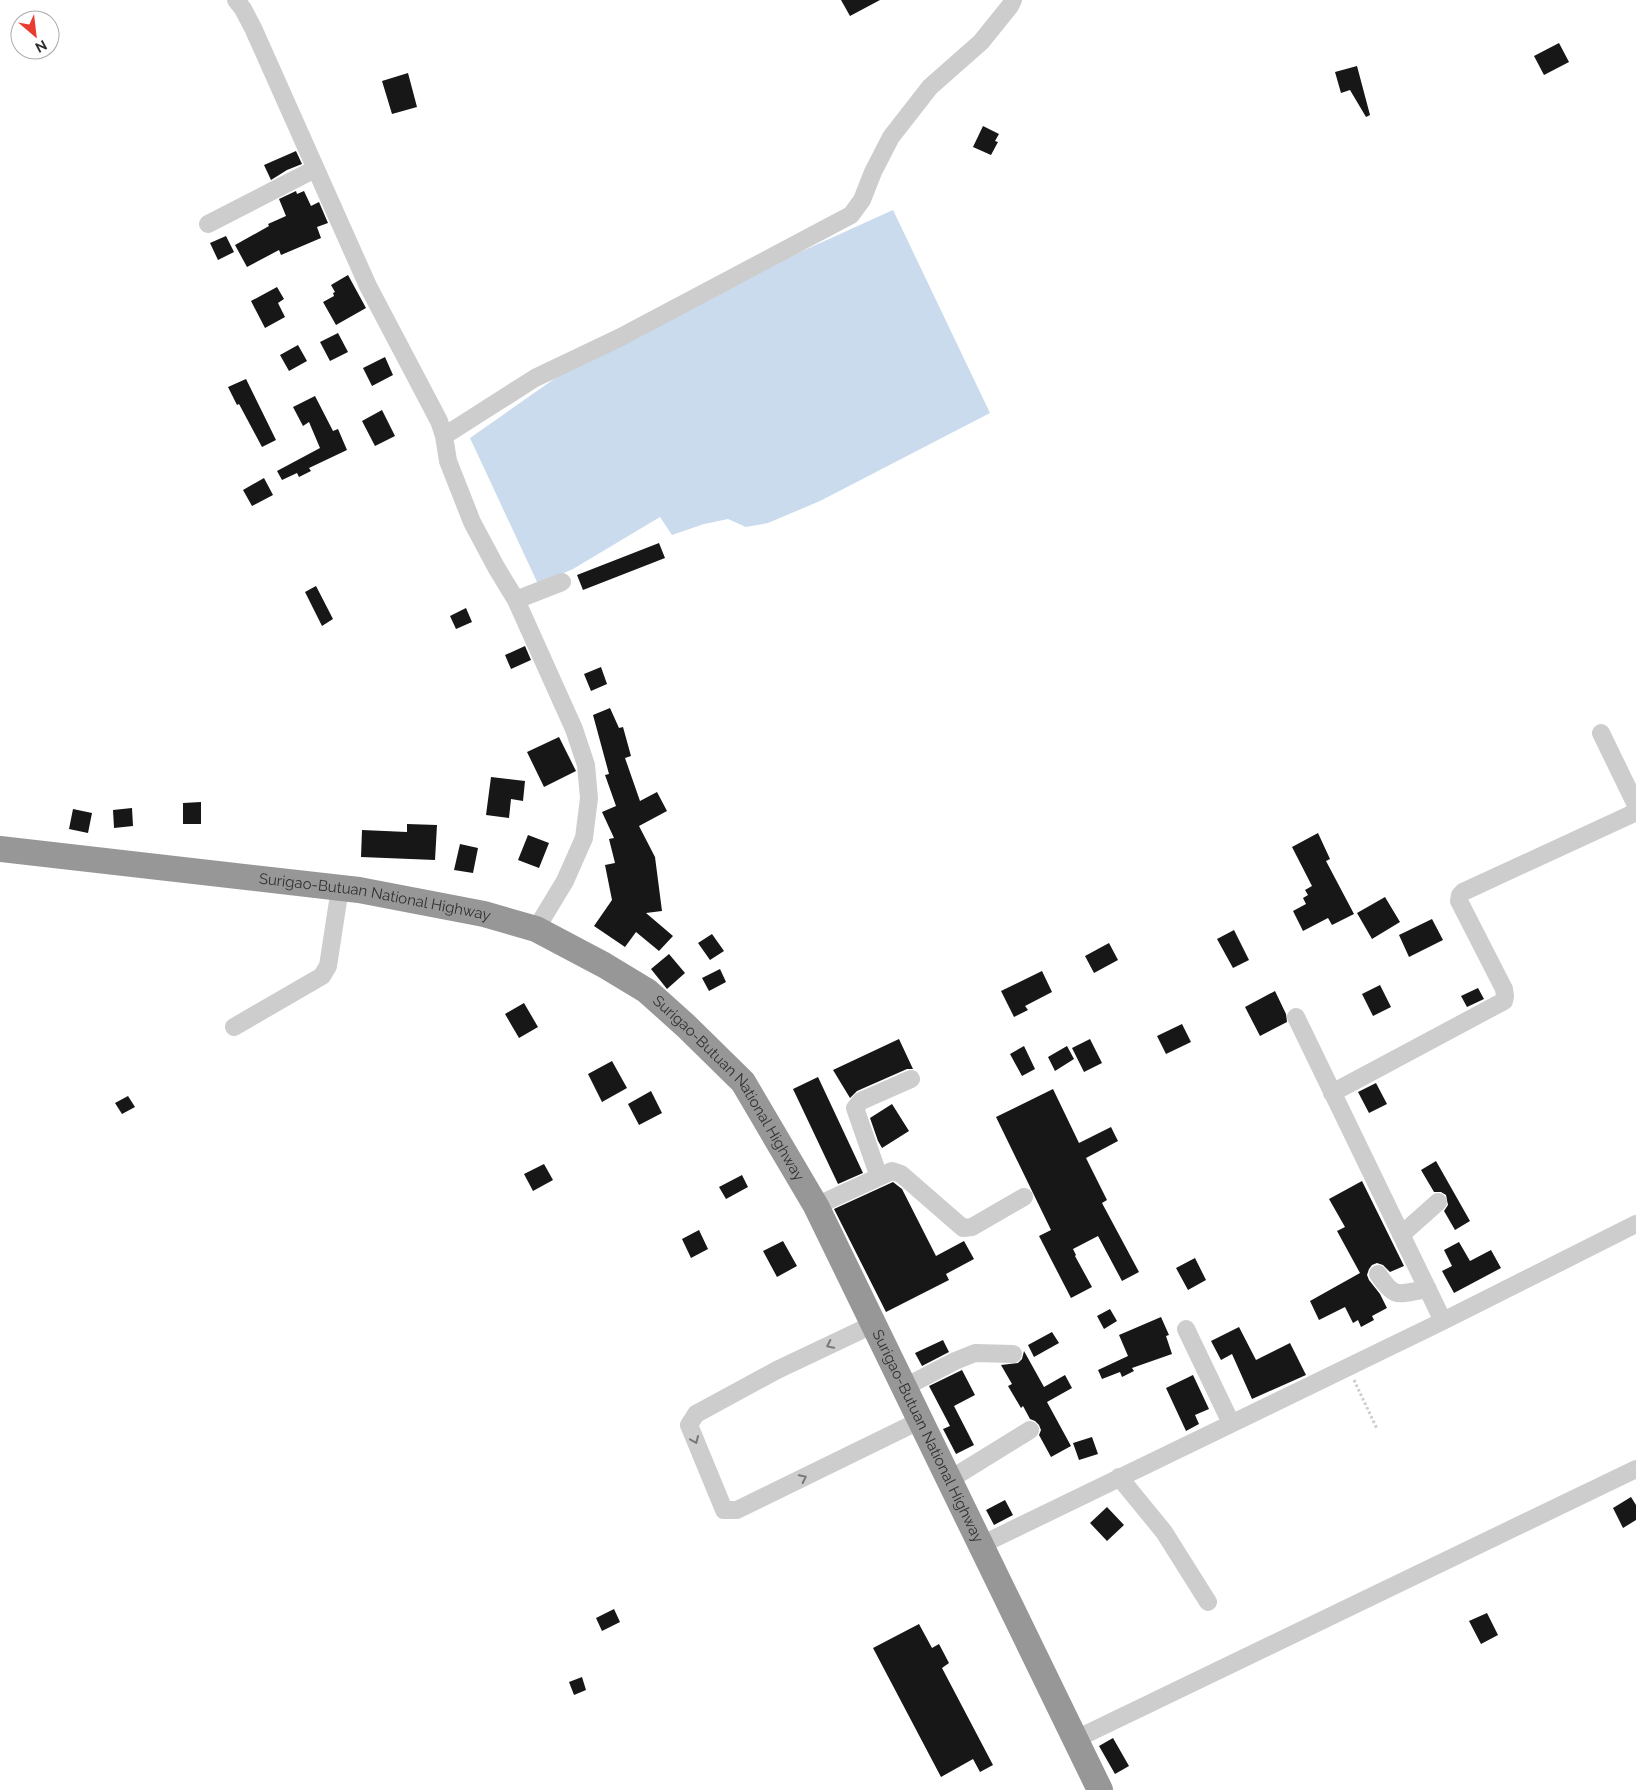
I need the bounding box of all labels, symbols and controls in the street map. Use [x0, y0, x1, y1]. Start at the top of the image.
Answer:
north arrow [10, 10, 60, 60]
text: N [33, 37, 50, 56]
street label: Surigao-Butuan National Highway [258, 870, 493, 924]
street label: Surigao-Butuan National Highway [649, 991, 808, 1184]
street label: Surigao-Butuan National Highway [869, 1327, 987, 1546]
one-way arrow [826, 1338, 835, 1349]
one-way arrow [689, 1435, 700, 1444]
one-way arrow [798, 1474, 807, 1484]

